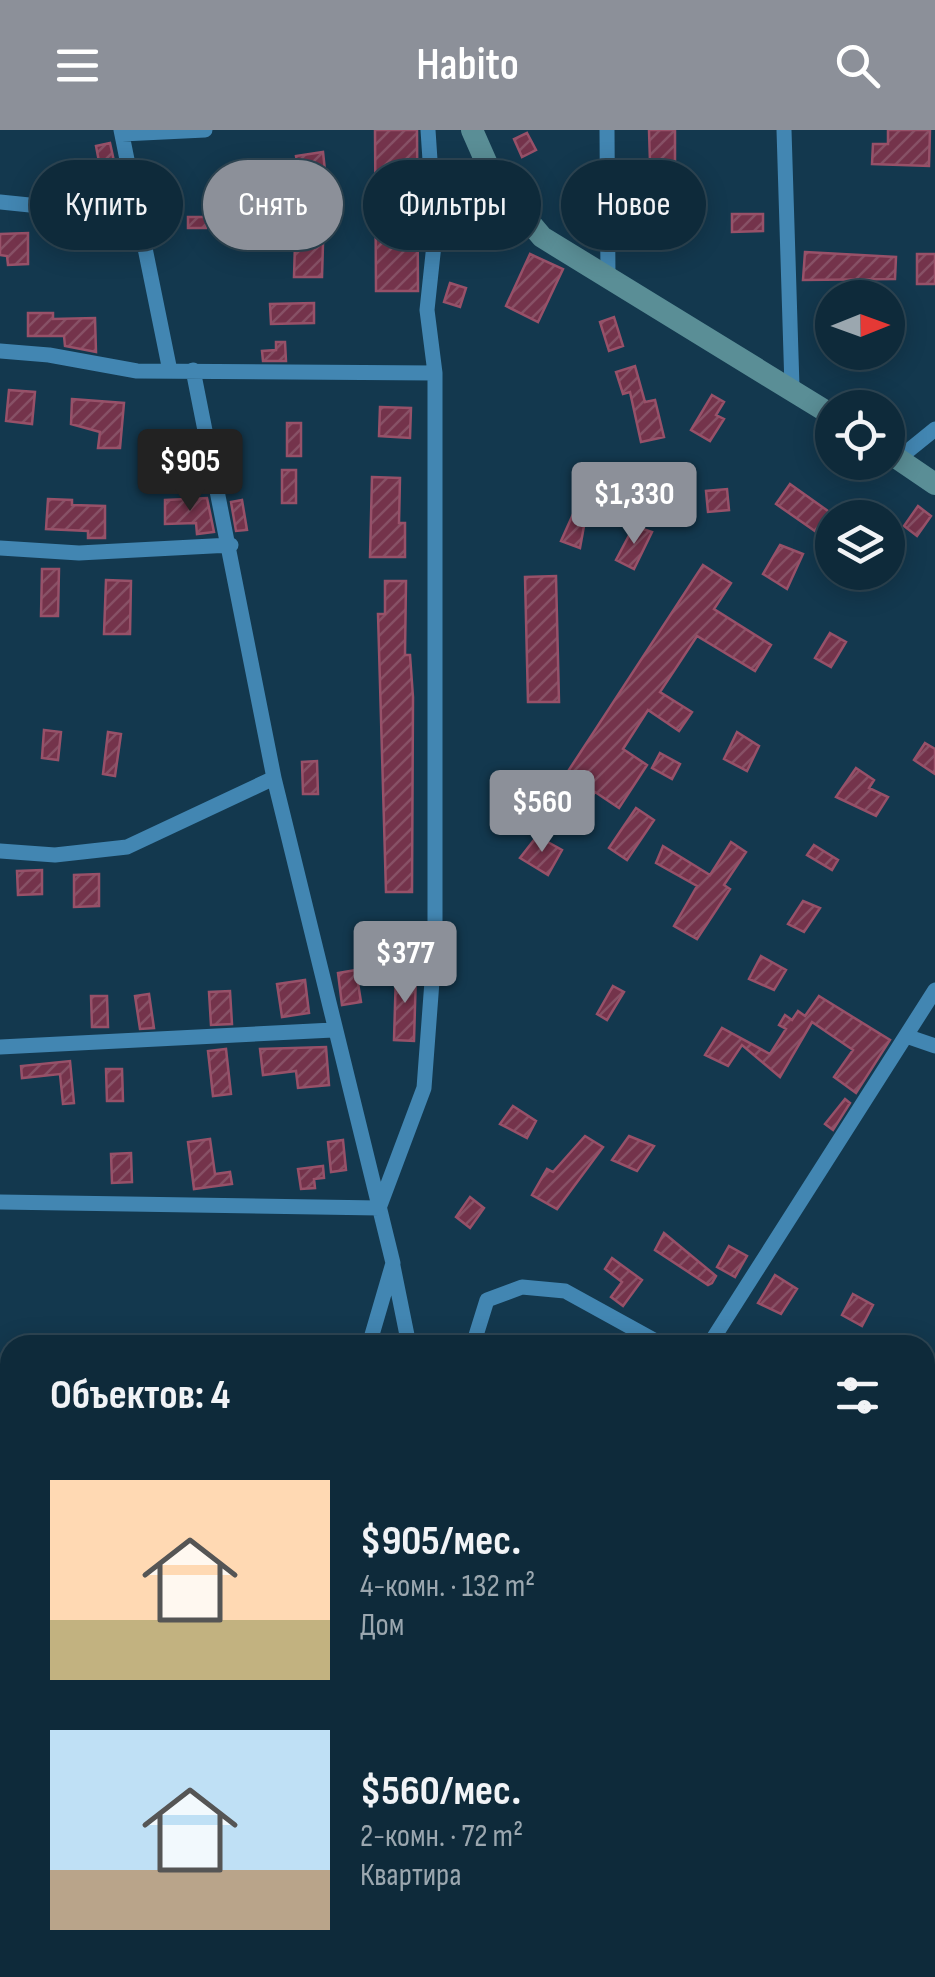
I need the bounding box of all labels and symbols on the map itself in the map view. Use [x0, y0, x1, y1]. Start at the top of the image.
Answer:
north arrow [815, 280, 905, 370]
pin: $905 [131, 429, 249, 514]
pin: $1,330 [553, 462, 715, 547]
pin: $560 [483, 770, 601, 855]
pin: $377 [346, 921, 464, 1006]

